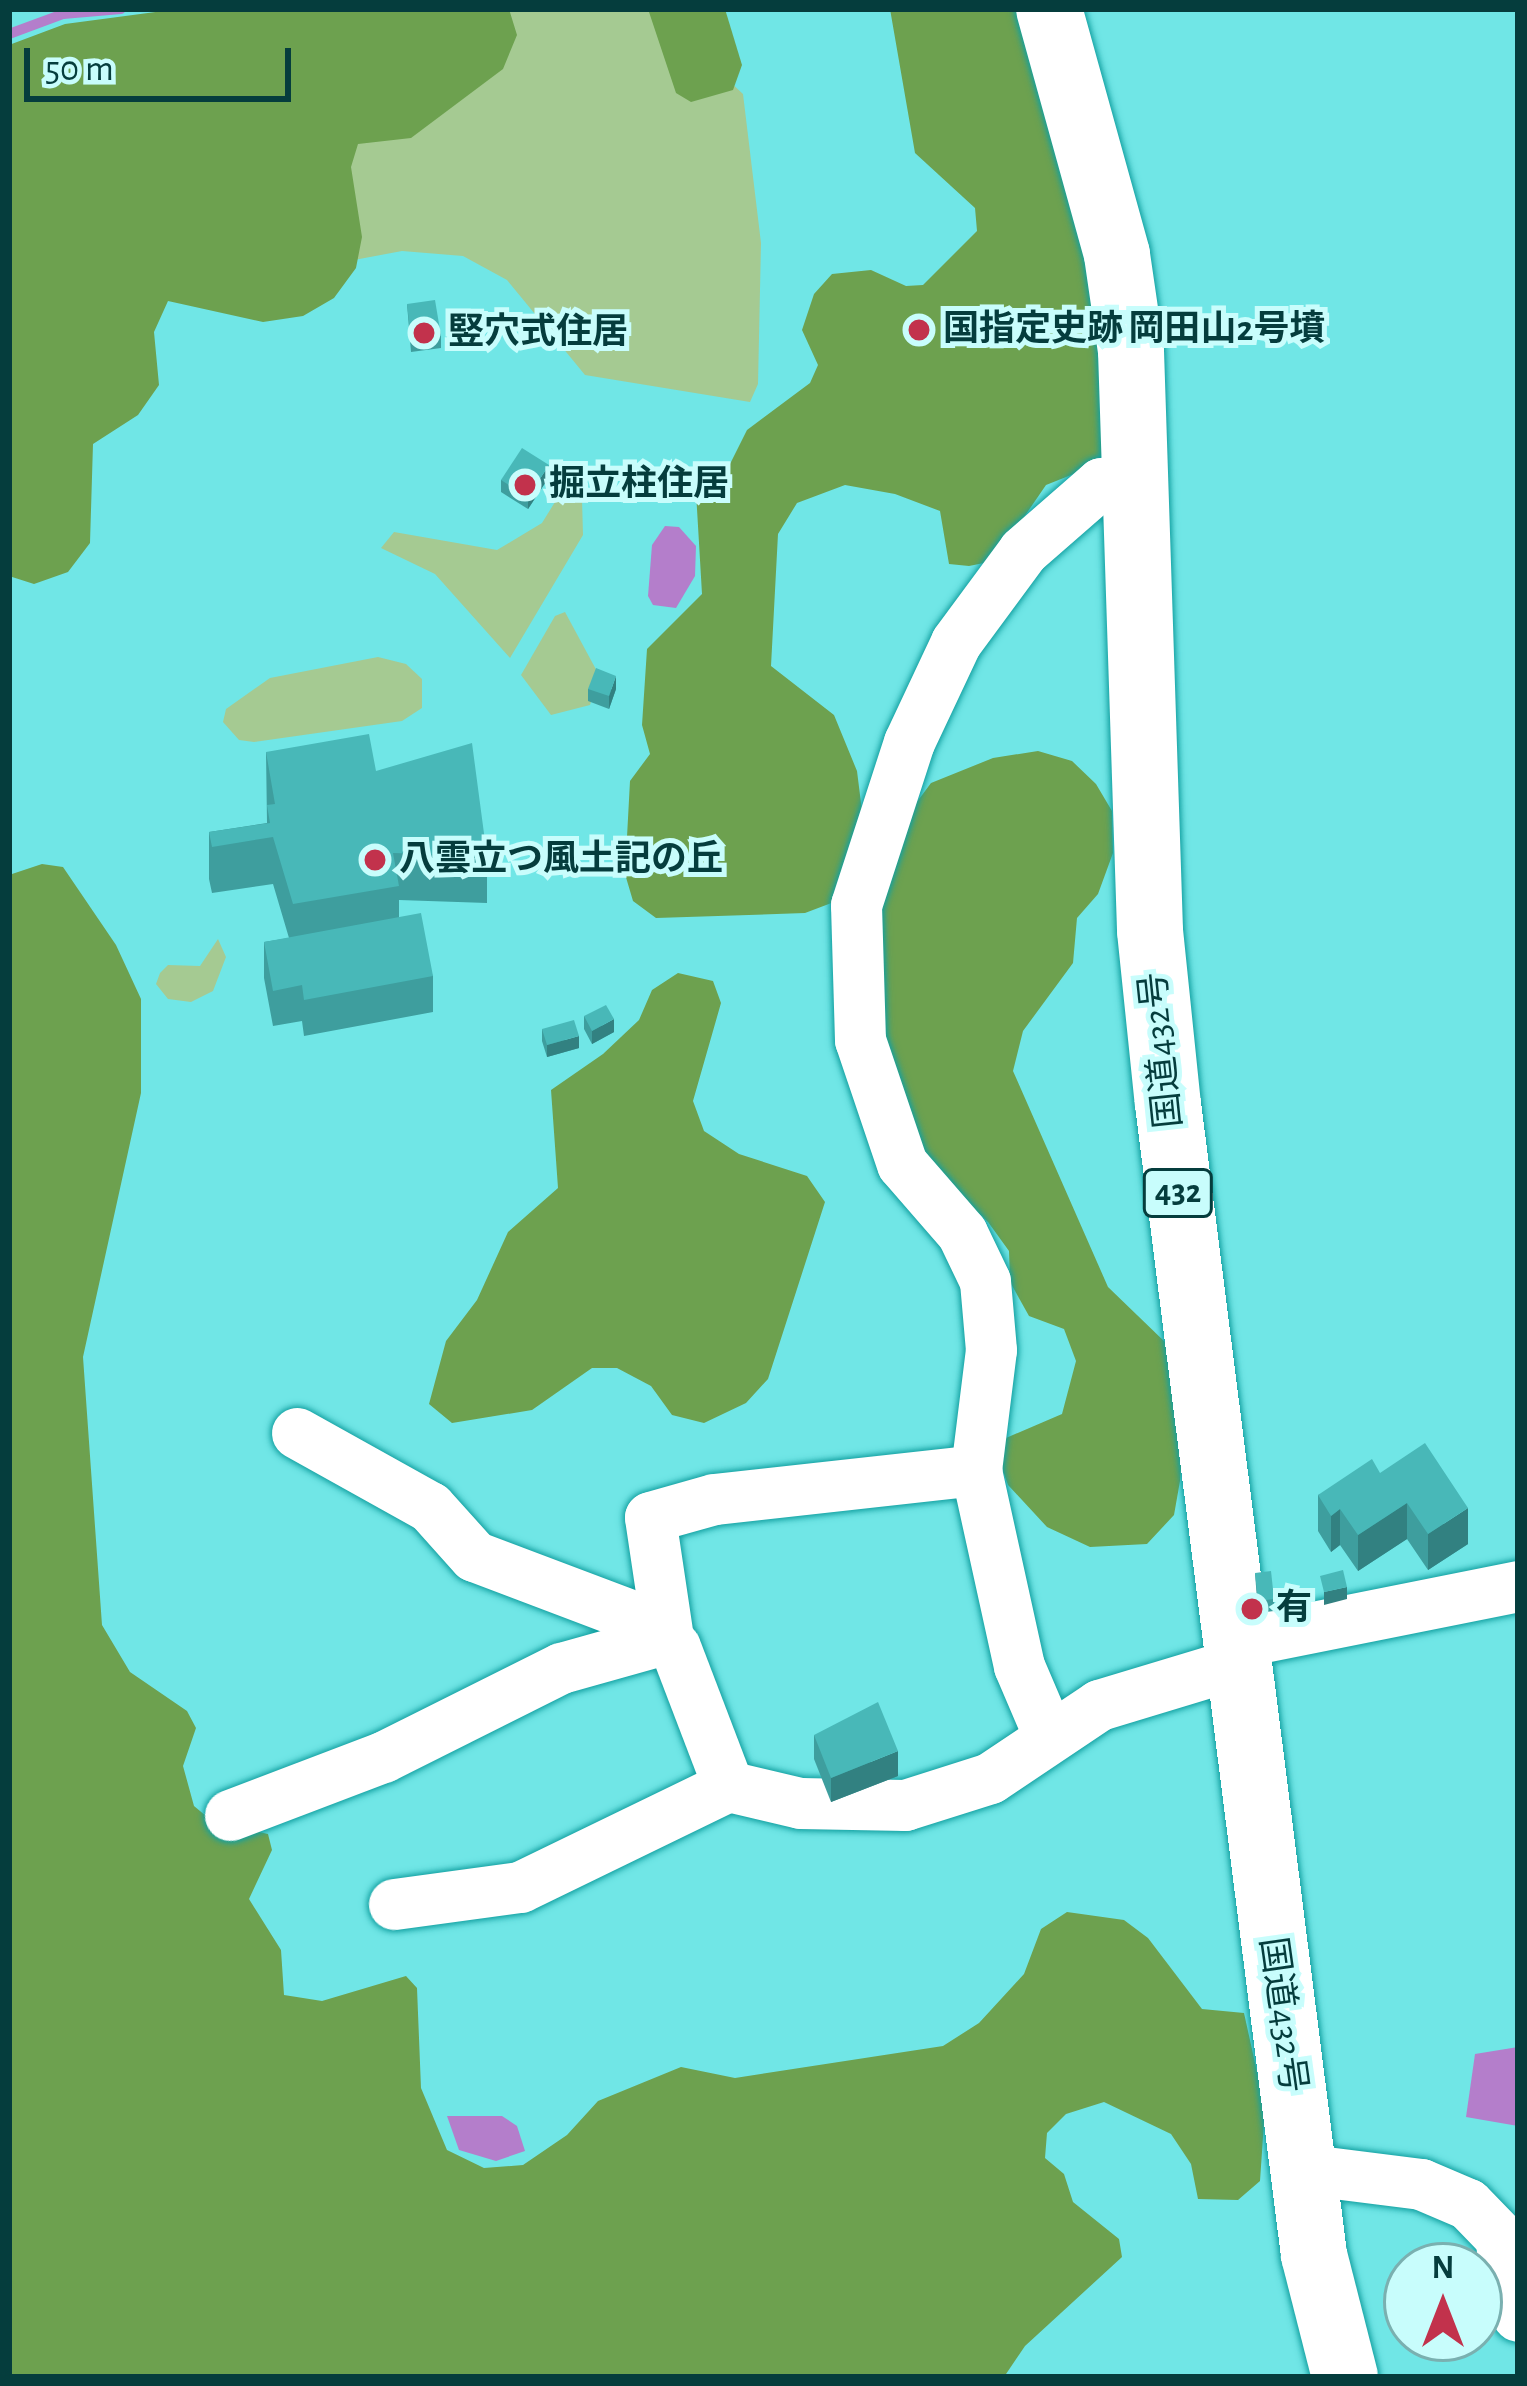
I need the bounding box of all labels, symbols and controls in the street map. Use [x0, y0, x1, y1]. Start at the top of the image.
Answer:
scale bar [30, 24, 297, 98]
text: 50 m [45, 51, 114, 87]
place label: 国指定史跡 岡田山2号墳 [943, 308, 1325, 352]
place label: 竪穴式住居 [448, 311, 628, 355]
marker: 国指定史跡 岡田山2号墳 [906, 317, 932, 343]
marker: 竪穴式住居 [411, 320, 437, 346]
place label: 掘立柱住居 [549, 463, 729, 507]
marker: 掘立柱住居 [512, 472, 538, 498]
place label: 八雲立つ風土記の丘 [399, 838, 723, 882]
marker: 八雲立つ風土記の丘 [362, 847, 388, 873]
street label: 国道432号 [1132, 970, 1192, 1130]
road number: 432 [1142, 1166, 1214, 1220]
place label: 有 [1276, 1587, 1312, 1631]
marker: 有 [1239, 1596, 1265, 1622]
street label: 国道432号 [1250, 1934, 1314, 2096]
north arrow [1383, 2242, 1503, 2362]
text: N [1432, 2252, 1454, 2285]

